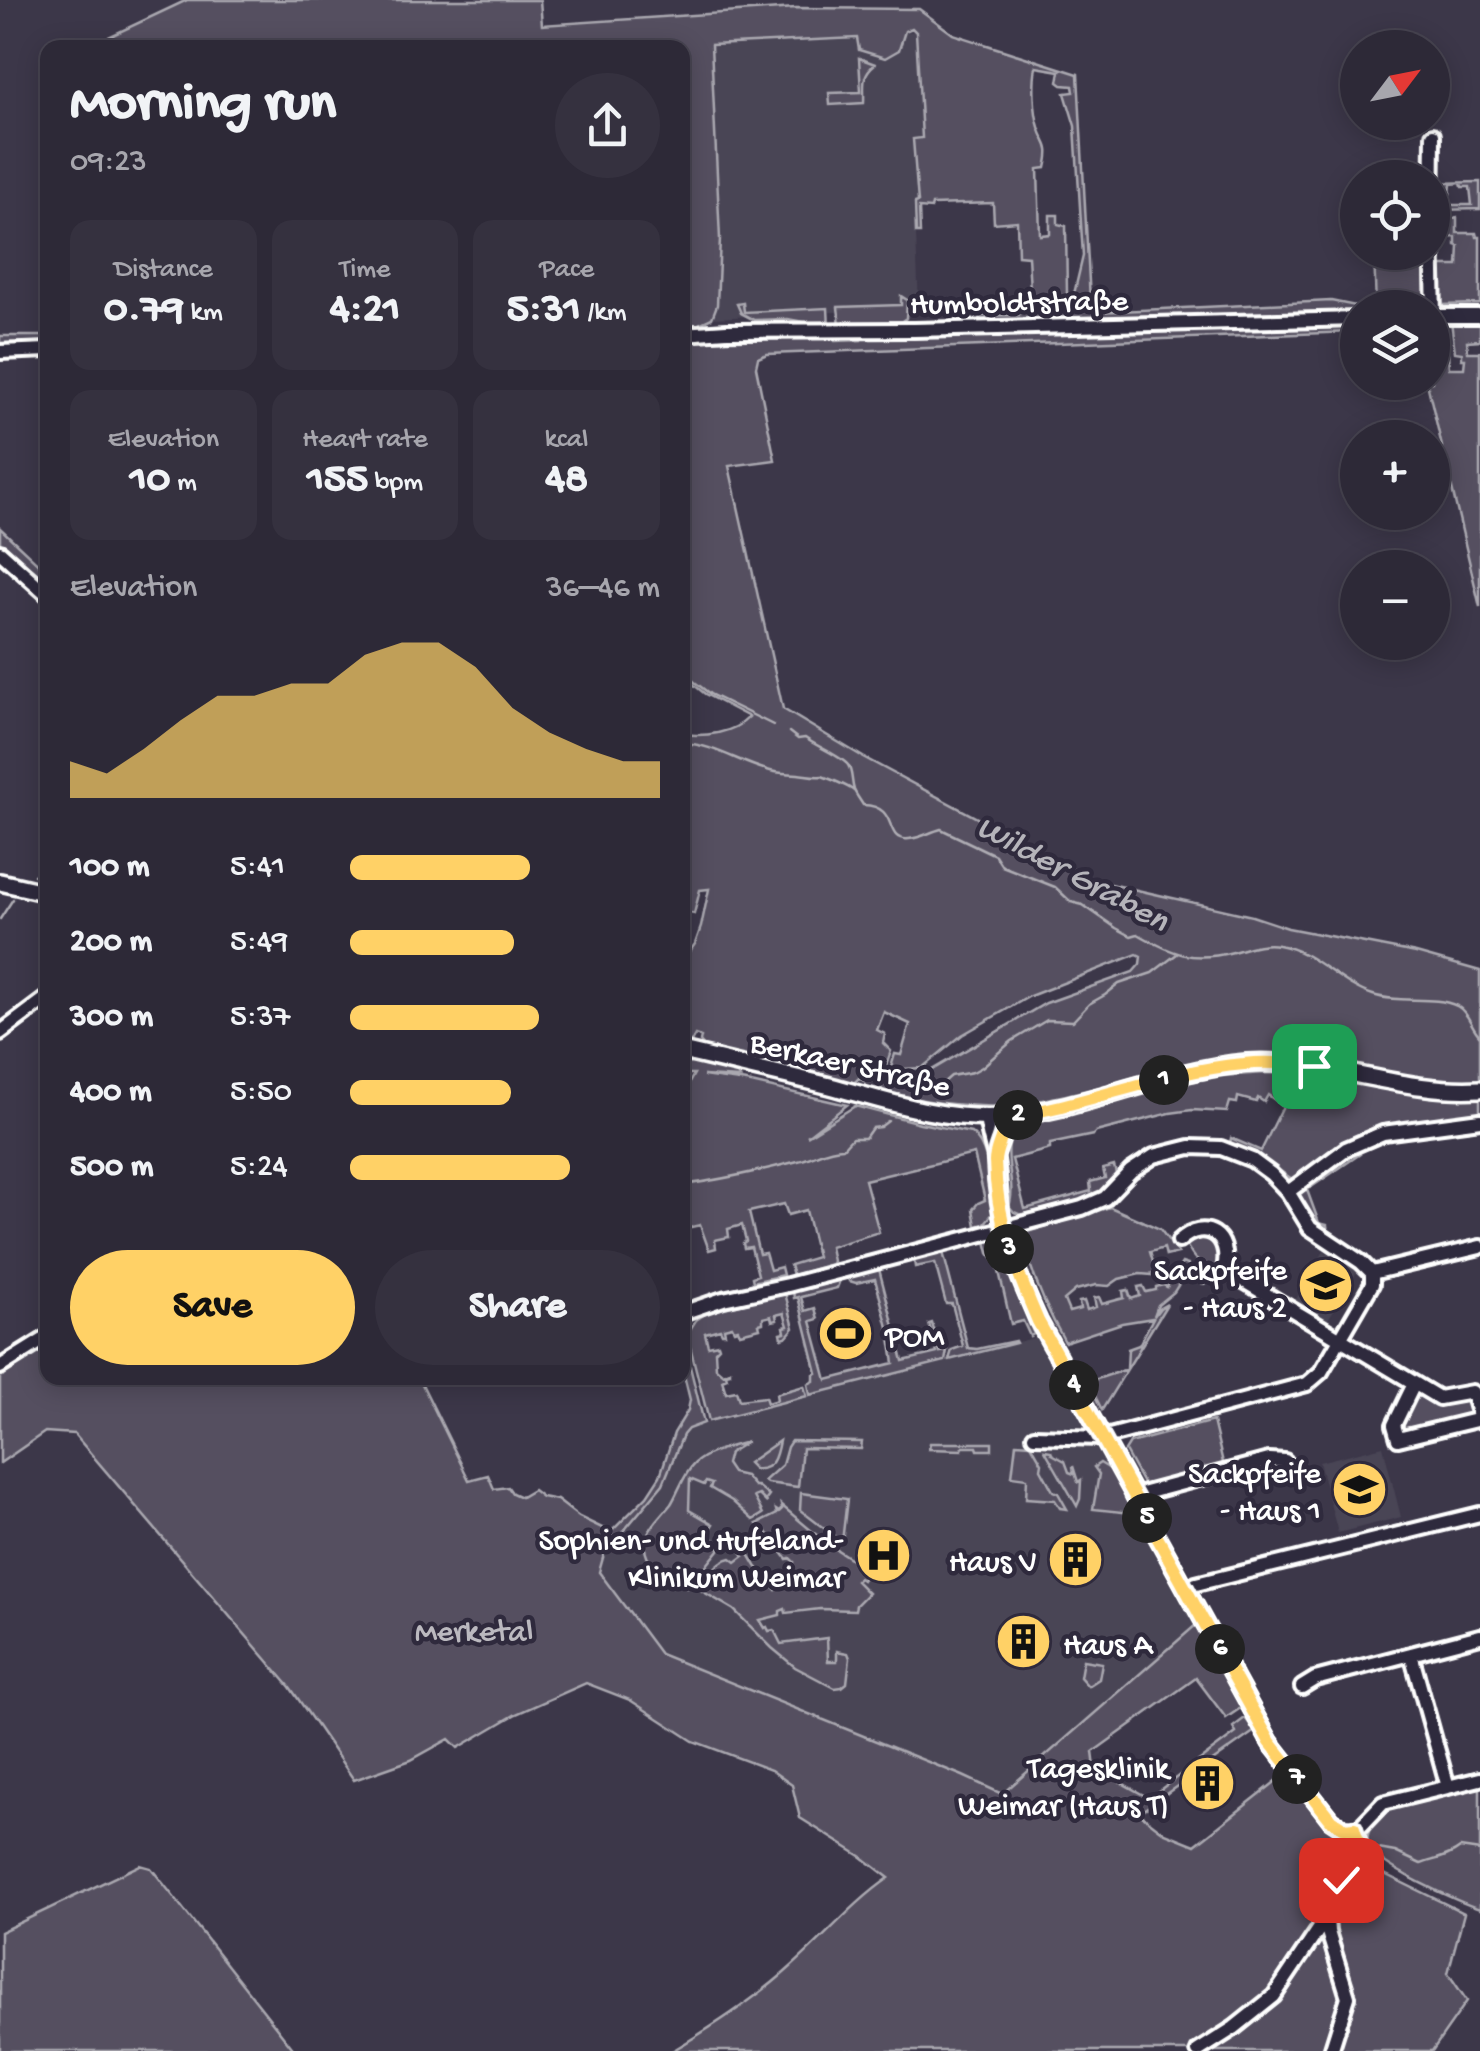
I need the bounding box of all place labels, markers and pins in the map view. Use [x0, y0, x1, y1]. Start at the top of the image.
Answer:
pin [1272, 1024, 1357, 1109]
pin: 1 [1139, 1055, 1189, 1105]
pin: 2 [993, 1090, 1043, 1140]
pin: 3 [984, 1224, 1034, 1274]
place label: Sackpfeife - Haus 2 [1154, 1254, 1287, 1329]
school or university icon: Sackpfeife - Haus 2 [1296, 1256, 1356, 1316]
sports icon: POM [816, 1304, 876, 1364]
place label: POM [884, 1320, 945, 1358]
pin: 4 [1049, 1360, 1099, 1410]
place label: Sackpfeife - Haus 1 [1188, 1457, 1321, 1532]
school or university icon: Sackpfeife - Haus 1 [1330, 1459, 1390, 1519]
pin: 5 [1122, 1493, 1172, 1543]
place label: Sophien- und Hufeland- Klinikum Weimar [538, 1524, 847, 1599]
hospital icon: Sophien- und Hufeland- Klinikum Weimar [853, 1526, 913, 1586]
building icon: Haus V [1046, 1529, 1106, 1589]
place label: Haus V [949, 1545, 1037, 1583]
building icon: Haus A [994, 1612, 1054, 1672]
pin: 6 [1195, 1624, 1245, 1674]
place label: Haus A [1063, 1628, 1154, 1666]
place label: Tagesklinik Weimar (Haus T) [958, 1752, 1172, 1827]
building icon: Tagesklinik Weimar (Haus T) [1178, 1754, 1238, 1814]
pin: 7 [1272, 1754, 1322, 1804]
pin [1299, 1838, 1384, 1923]

